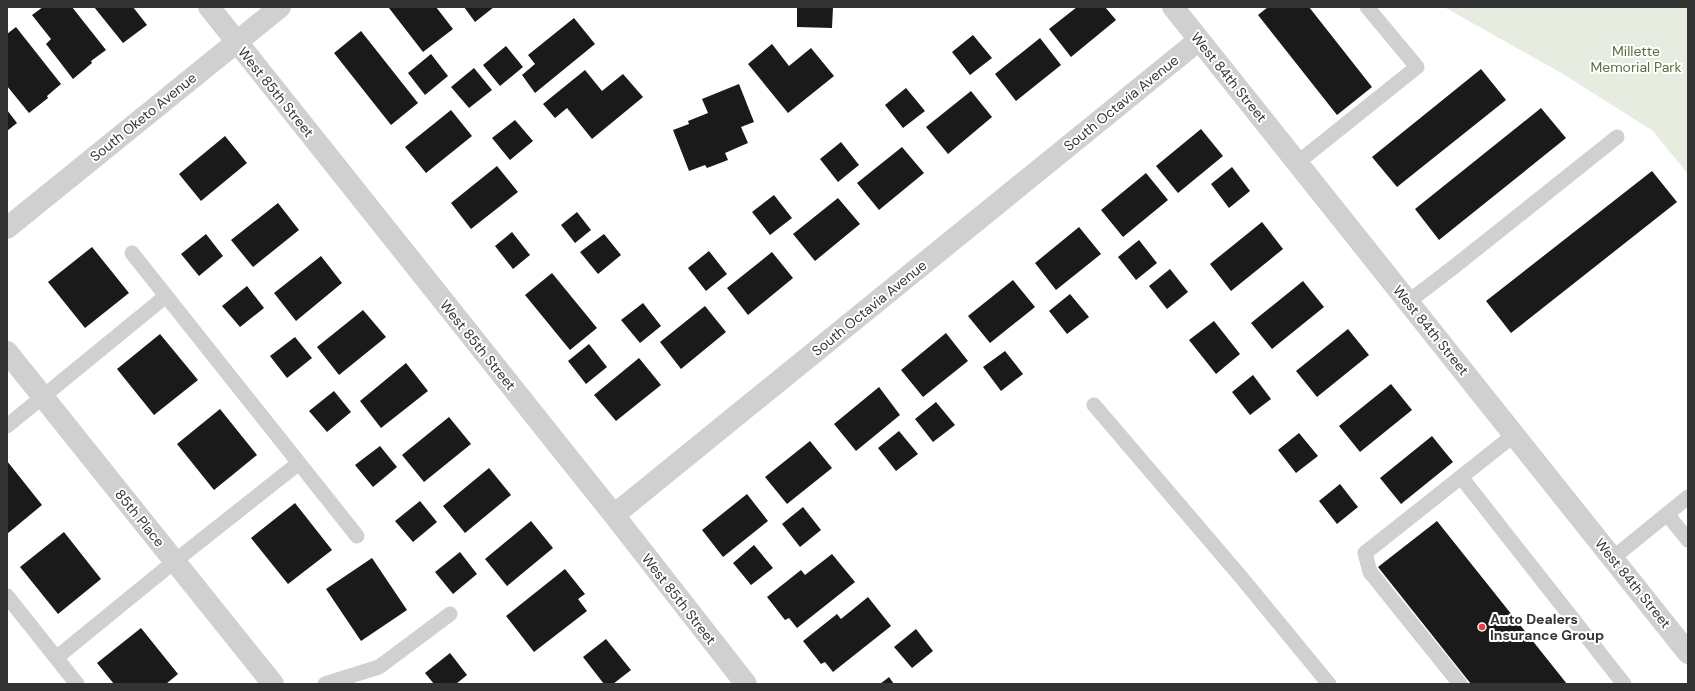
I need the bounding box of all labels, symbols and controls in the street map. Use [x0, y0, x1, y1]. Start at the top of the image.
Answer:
street label: West 84th Street [1187, 28, 1271, 126]
park label: Millette Memorial Park [1590, 42, 1682, 76]
street label: West 85th Street [234, 43, 318, 141]
street label: South Octavia Avenue [1060, 51, 1182, 155]
street label: South Oketo Avenue [86, 69, 200, 165]
street label: South Octavia Avenue [808, 256, 930, 360]
street label: West 84th Street [1389, 281, 1473, 379]
street label: West 85th Street [436, 296, 520, 394]
street label: 85th Place [111, 485, 169, 551]
street label: West 84th Street [1591, 534, 1675, 632]
street label: West 85th Street [638, 550, 720, 648]
place label: Auto Dealers Insurance Group [1490, 610, 1604, 644]
marker: Auto Dealers Insurance Group [1477, 622, 1487, 632]

